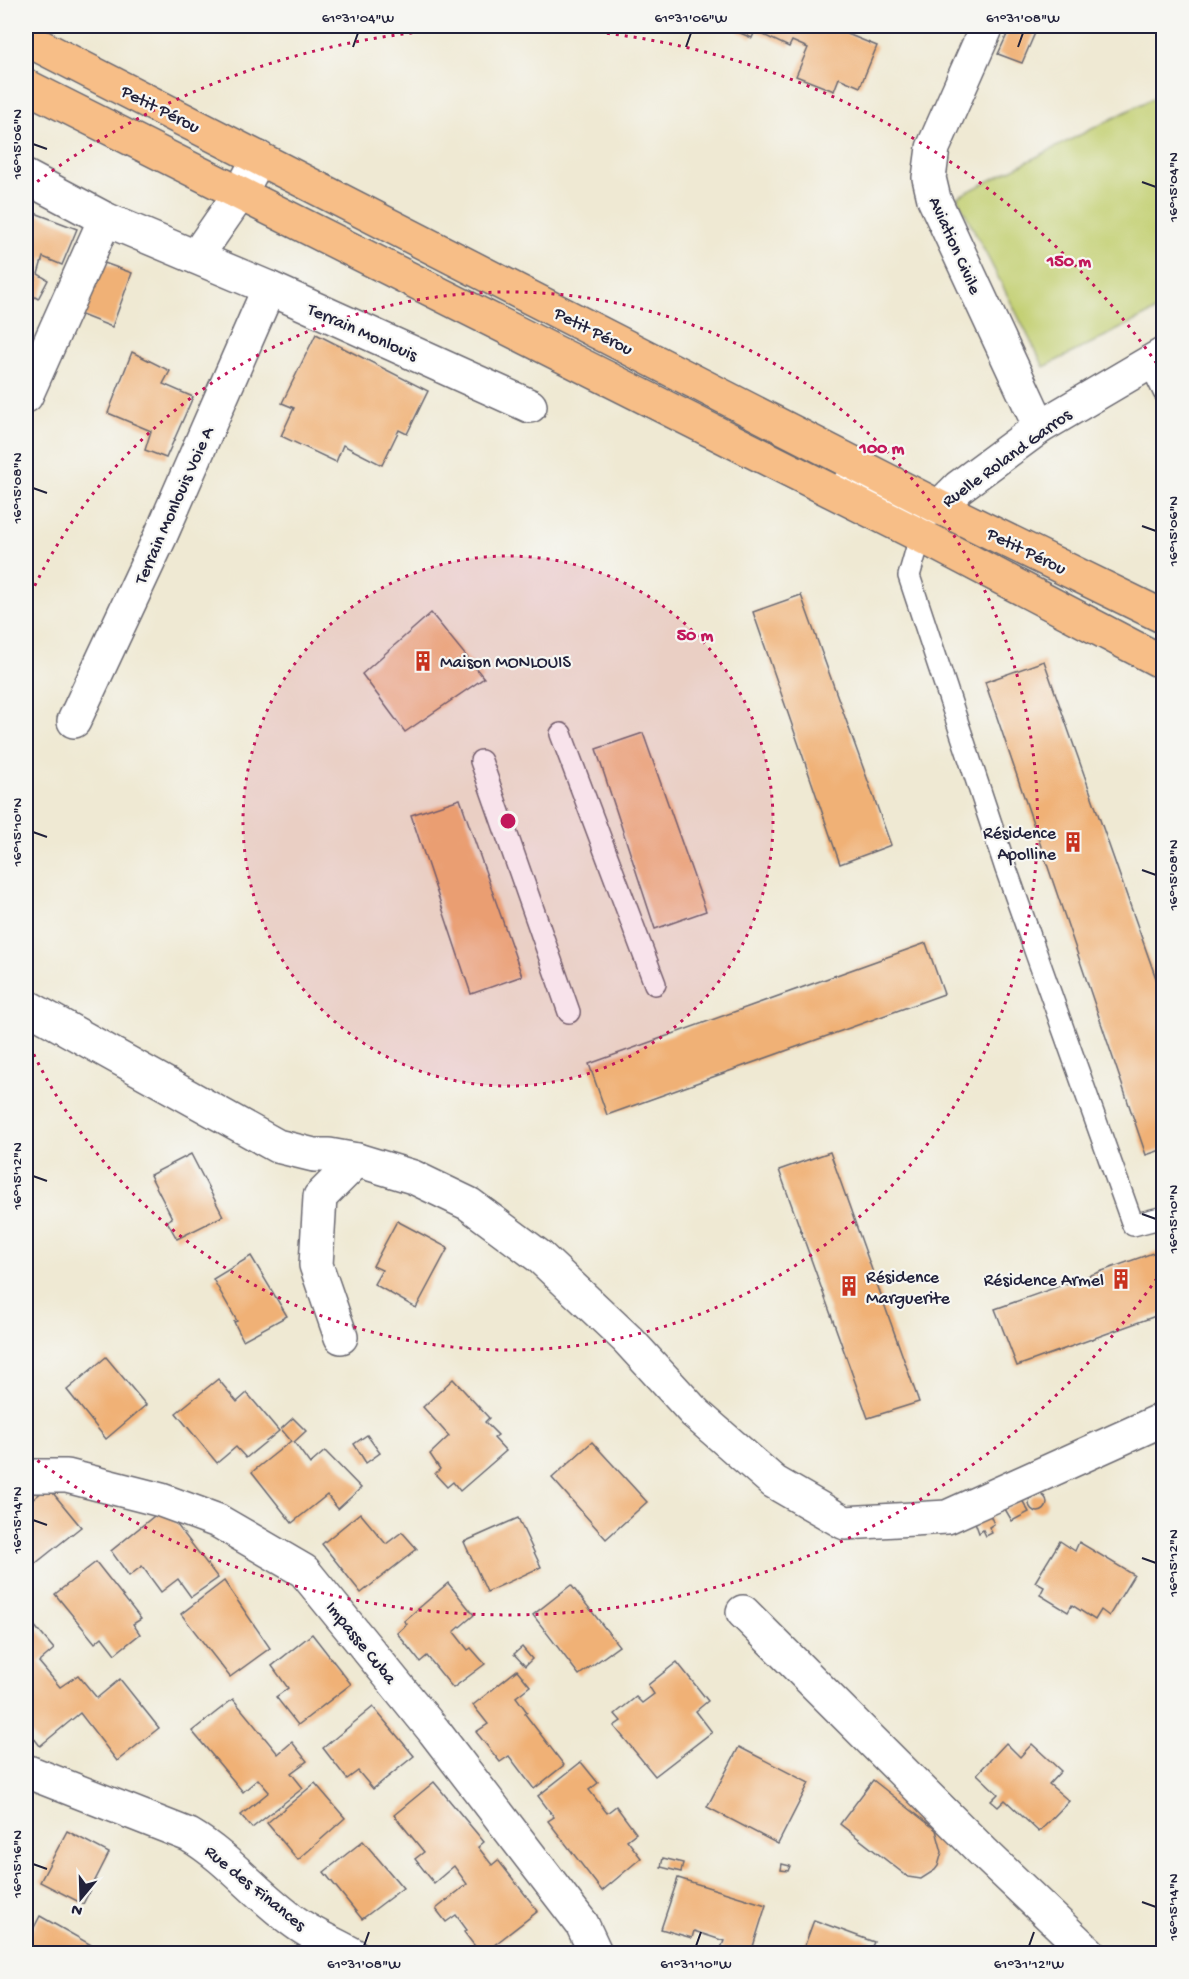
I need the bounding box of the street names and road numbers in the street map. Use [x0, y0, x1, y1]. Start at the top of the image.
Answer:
street label: Petit Pérou [116, 81, 203, 139]
street label: Aviation Civile [923, 194, 985, 299]
street label: Terrain Monlouis [303, 299, 422, 367]
street label: Petit Pérou [549, 303, 636, 361]
street label: Ruelle Roland Garros [939, 404, 1077, 513]
street label: Terrain Monlouis Voie A [131, 423, 220, 589]
street label: Petit Pérou [982, 524, 1069, 581]
street label: Impasse Cuba [320, 1598, 400, 1690]
street label: Rue des Finances [199, 1842, 310, 1937]

